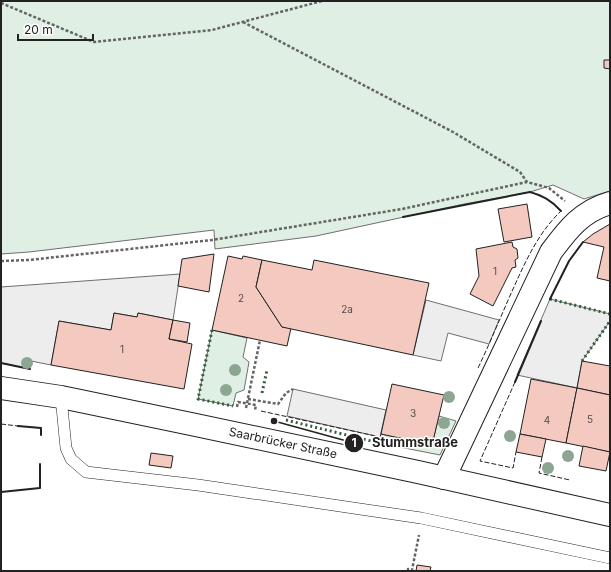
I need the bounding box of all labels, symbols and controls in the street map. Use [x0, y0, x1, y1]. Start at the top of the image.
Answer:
scale bar [18, 16, 93, 42]
text: 20 m [24, 22, 53, 37]
house number: 1 [493, 265, 497, 277]
house number: 2 [238, 292, 244, 304]
house number: 2a [341, 303, 353, 315]
house number: 1 [120, 343, 124, 355]
house number: 3 [410, 407, 416, 419]
house number: 5 [587, 413, 593, 425]
house number: 4 [544, 414, 550, 426]
street label: Saarbrücker Straße [228, 424, 339, 461]
callout: Stummstraße [344, 430, 466, 455]
text: Stummstraße [372, 434, 458, 450]
text: 1 [351, 435, 357, 450]

